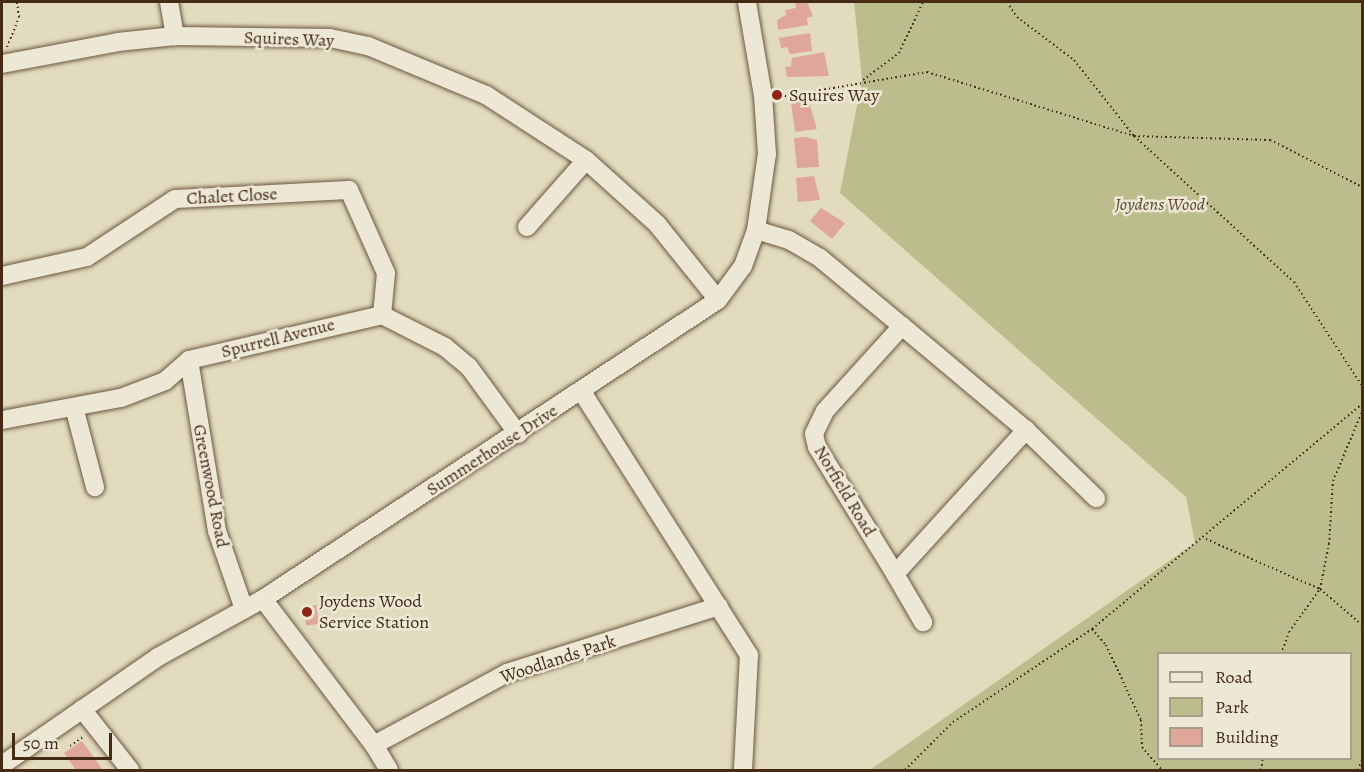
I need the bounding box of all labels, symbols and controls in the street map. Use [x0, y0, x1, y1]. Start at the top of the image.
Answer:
street label: Squires Way [244, 27, 334, 51]
place label: Squires Way [789, 84, 879, 106]
marker: Squires Way [770, 88, 784, 102]
street label: Chalet Close [186, 183, 278, 209]
park label: Joydens Wood [1115, 193, 1205, 215]
street label: Spurrell Avenue [219, 313, 337, 363]
street label: Summerhouse Drive [422, 400, 562, 500]
street label: Greenwood Road [188, 423, 234, 549]
street label: Norfield Road [809, 442, 881, 540]
place label: Joydens Wood Service Station [319, 591, 429, 634]
marker: Joydens Wood Service Station [300, 605, 314, 619]
street label: Woodlands Park [498, 630, 618, 688]
legend [1157, 652, 1352, 760]
text: Road [1215, 665, 1252, 689]
text: Park [1215, 695, 1249, 719]
scale bar [15, 721, 116, 759]
text: Building [1215, 725, 1279, 749]
text: 50 m [23, 731, 59, 755]

